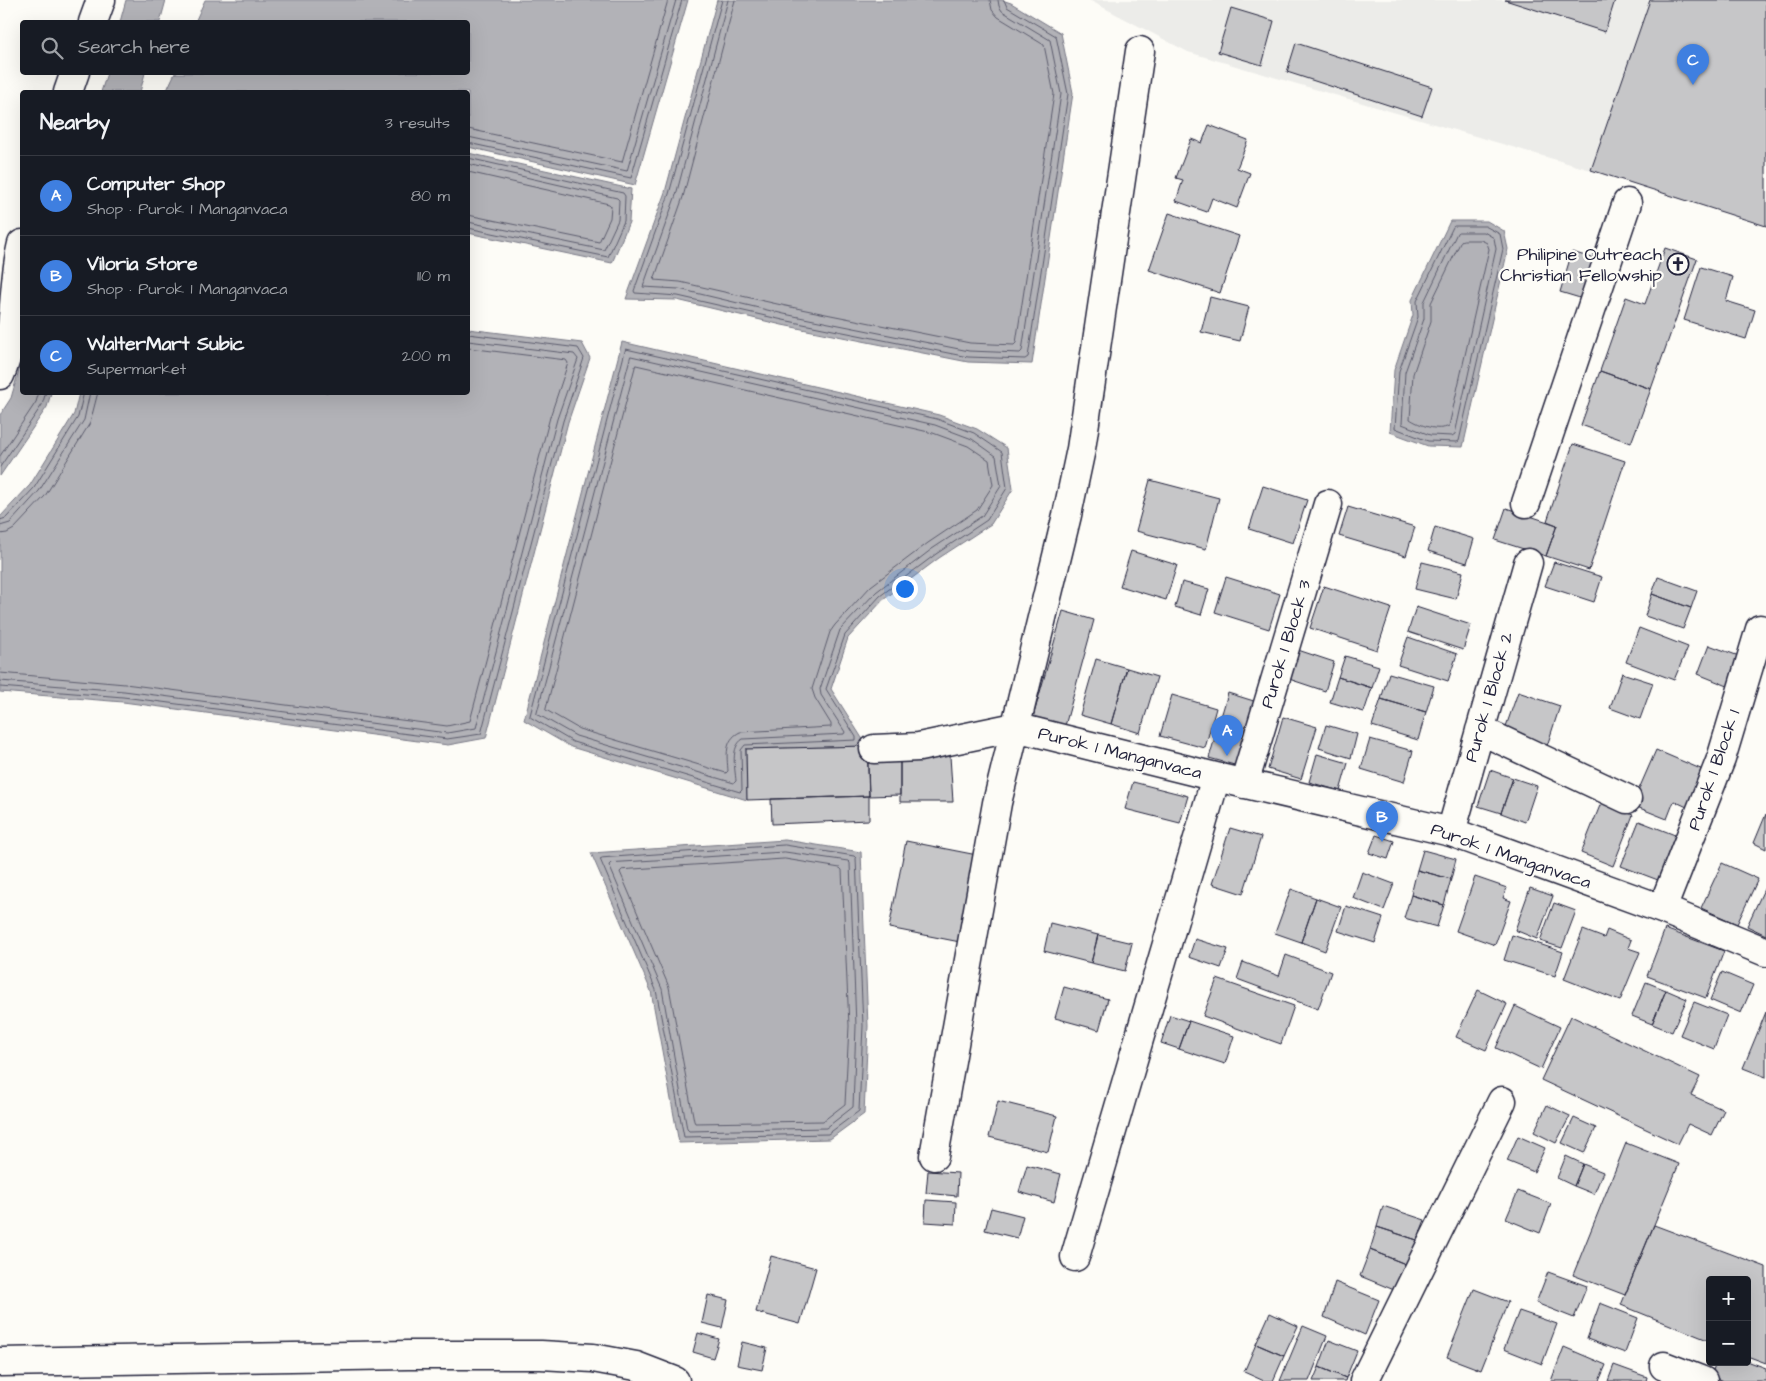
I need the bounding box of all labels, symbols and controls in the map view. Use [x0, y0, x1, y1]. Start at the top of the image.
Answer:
search box [20, 20, 470, 75]
icon: search [38, 34, 66, 62]
text: Search here [78, 34, 190, 61]
pin: C [1677, 44, 1709, 85]
text: Nearby [40, 108, 110, 137]
text: 3 results [385, 112, 450, 134]
text: Computer Shop [87, 171, 225, 198]
text: A [51, 185, 61, 207]
text: 80 m [411, 185, 450, 207]
text: Shop · Purok 1 Manganvaca [87, 198, 287, 220]
place label: Philipine Outreach Christian Fellowship [1500, 242, 1662, 288]
text: Viloria Store [87, 251, 197, 278]
church icon: Philipine Outreach Christian Fellowship [1666, 252, 1690, 276]
text: B [50, 265, 62, 287]
text: 110 m [417, 265, 450, 287]
text: Shop · Purok 1 Manganvaca [87, 278, 287, 300]
text: WalterMart Subic [87, 331, 245, 358]
text: C [50, 345, 62, 367]
text: 200 m [402, 345, 450, 367]
text: Supermarket [87, 358, 186, 380]
your location [892, 576, 918, 602]
street label: Purok 1 Block 3 [1255, 577, 1317, 711]
street label: Purok 1 Block 2 [1458, 628, 1520, 765]
street label: Purok 1 Block 1 [1682, 706, 1746, 834]
pin: A [1211, 715, 1243, 756]
street label: Purok 1 Manganvaca [1035, 721, 1205, 786]
pin: B [1366, 801, 1398, 842]
street label: Purok 1 Manganvaca [1427, 817, 1594, 896]
map controls [1706, 1276, 1751, 1366]
button: + [1706, 1276, 1751, 1321]
button: − [1706, 1321, 1751, 1366]

